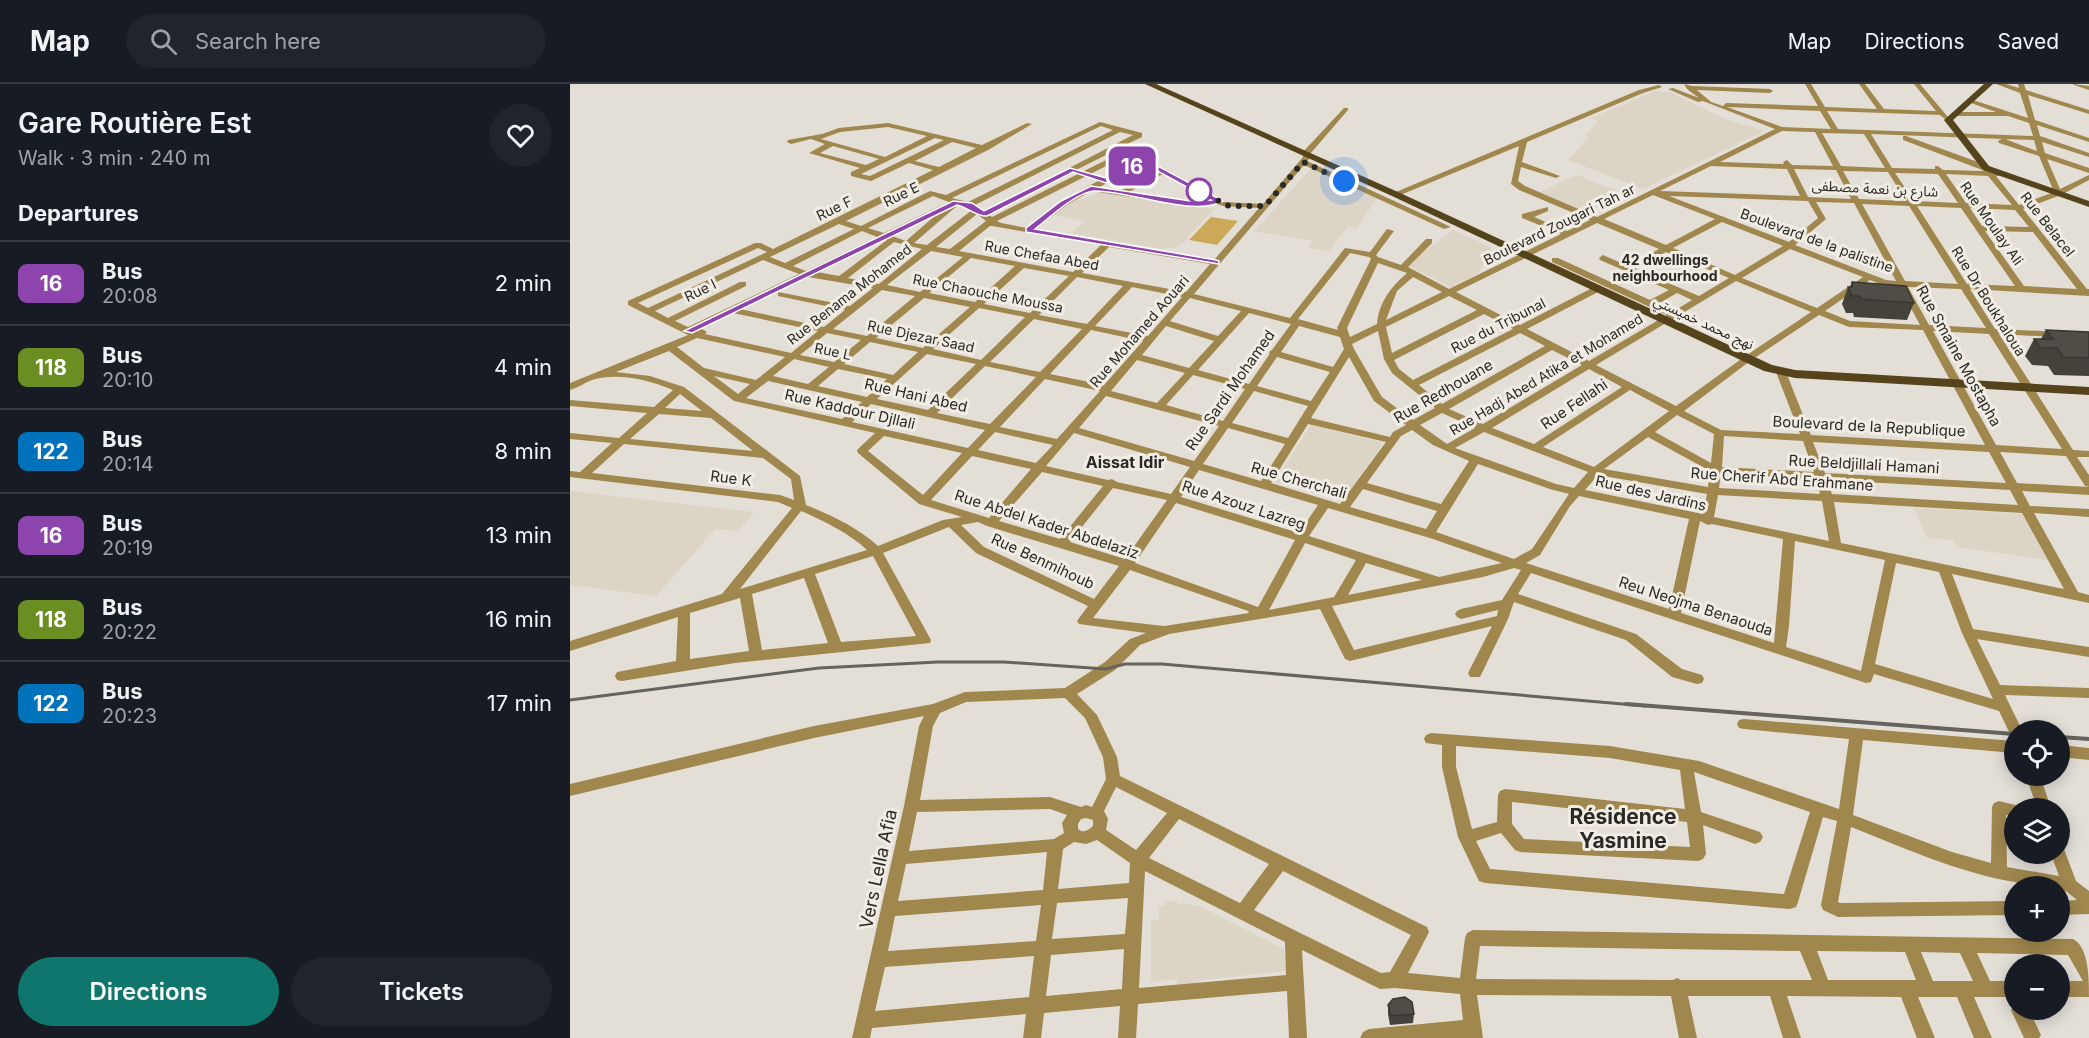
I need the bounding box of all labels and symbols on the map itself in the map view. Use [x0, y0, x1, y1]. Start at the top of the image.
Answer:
line badge: 16 [1105, 146, 1159, 185]
your location [1329, 166, 1359, 196]
street label: شارع بن نعمة مصطفى [1811, 176, 1939, 203]
street label: Rue E [880, 178, 922, 210]
unlabelled marker [1186, 178, 1212, 204]
street label: Rue Moulay Ali [1957, 178, 2027, 268]
street label: Boulevard Zougari Tah ar [1481, 180, 1637, 268]
street label: Rue Belacel [2017, 188, 2079, 260]
street label: Rue F [813, 192, 855, 224]
street label: Boulevard de la palistine [1738, 204, 1896, 276]
street label: Rue Chefaa Abed [984, 237, 1100, 273]
street label: Rue Benama Mohamed [783, 240, 915, 348]
street label: Rue Dr Boukhaloua [1948, 243, 2030, 359]
district label: 42 dwellings neighbourhood [1612, 251, 1718, 284]
street label: Rue Chaouche Moussa [911, 270, 1065, 316]
street label: Rue Mohamed Aouari [1086, 272, 1192, 390]
street label: Rue I [681, 275, 719, 305]
street label: Rue Smaine Mostapha [1912, 282, 2006, 430]
street label: نهج محمد خميستي [1650, 291, 1757, 356]
street label: Rue du Tribunal [1448, 294, 1548, 356]
street label: Rue Hadj Abed Atika et Mohamed [1446, 310, 1646, 438]
street label: Rue Djezar Saad [866, 316, 976, 356]
street label: Rue Sardi Mohamed [1181, 326, 1279, 454]
street label: Rue L [813, 339, 853, 363]
street label: Rue Redhouane [1390, 355, 1496, 427]
street label: Rue Hani Abed [863, 374, 969, 416]
street label: Rue Fellahi [1537, 375, 1611, 433]
street label: Rue Kaddour Djllali [783, 385, 917, 433]
street label: Boulevard de la Republique [1772, 411, 1966, 441]
street label: Rue Beldjillali Hamani [1788, 451, 1940, 477]
district label: Aissat Idir [1086, 452, 1165, 472]
street label: Rue Cherchali [1249, 457, 1349, 503]
street label: Rue Cherif Abd Erahmane [1690, 463, 1874, 495]
street label: Rue K [709, 466, 753, 490]
street label: Rue des Jardins [1594, 471, 1709, 515]
street label: Rue Azouz Lazreg [1180, 476, 1308, 534]
street label: Rue Abdel Kader Abdelaziz [952, 485, 1142, 563]
street label: Rue Benmihoub [988, 529, 1098, 593]
street label: Reu Neojma Benaouda [1616, 572, 1776, 640]
district label: Résidence Yasmine [1569, 804, 1677, 853]
street label: Vers Lella Afia [855, 807, 901, 931]

